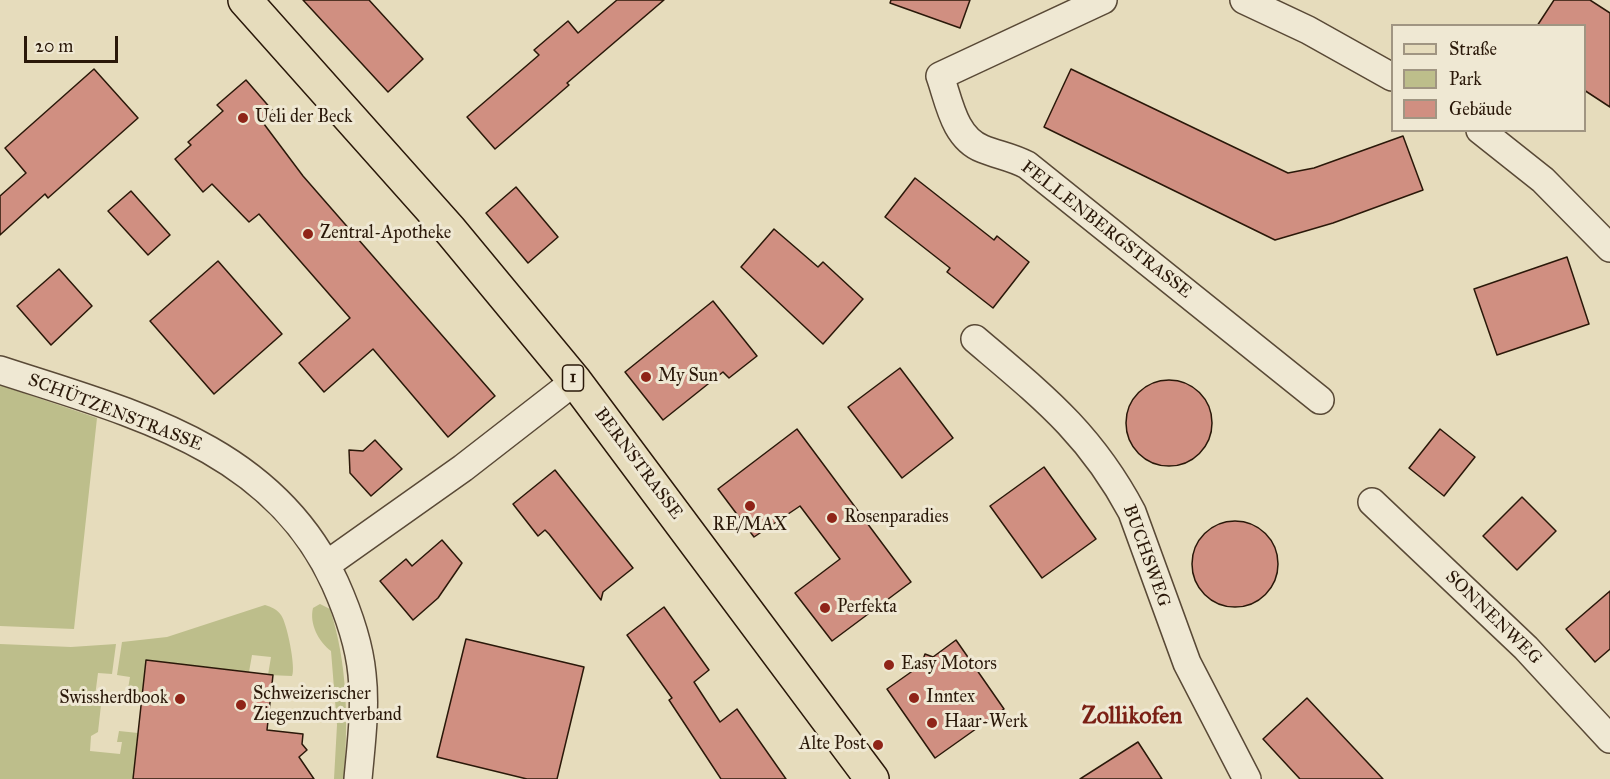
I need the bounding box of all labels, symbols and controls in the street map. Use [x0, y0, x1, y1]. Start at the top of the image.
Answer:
scale bar [27, 24, 122, 62]
legend [1391, 24, 1586, 132]
text: 20 m [35, 35, 73, 57]
text: Straße [1449, 38, 1497, 60]
text: Park [1449, 68, 1482, 90]
text: Gebäude [1449, 98, 1512, 120]
place label: Ueli der Beck [255, 107, 352, 129]
marker: Ueli der Beck [236, 111, 250, 125]
street label: FELLENBERGSTRASSE [1016, 157, 1196, 303]
place label: Zentral-Apotheke [320, 223, 451, 245]
marker: Zentral-Apotheke [301, 227, 315, 241]
road number: 1 [562, 365, 584, 391]
place label: My Sun [658, 366, 718, 388]
street label: SCHÜTZENSTRASSE [25, 370, 205, 456]
marker: My Sun [639, 370, 653, 384]
street label: BERNSTRASSE [589, 404, 687, 524]
marker: RE/MAX [743, 499, 757, 513]
street label: BUCHSWEG [1118, 502, 1174, 610]
place label: Rosenparadies [844, 507, 948, 529]
marker: Rosenparadies [825, 511, 839, 525]
place label: RE/MAX [712, 515, 788, 537]
street label: SONNENWEG [1440, 567, 1546, 669]
place label: Perfekta [837, 597, 897, 619]
marker: Perfekta [818, 601, 832, 615]
place label: Easy Motors [901, 654, 997, 676]
marker: Easy Motors [882, 658, 896, 672]
place label: Schweizerischer Ziegenzuchtverband [253, 684, 402, 726]
place label: Inntex [926, 687, 975, 709]
place label: Swissherdbook [59, 688, 168, 710]
marker: Inntex [907, 691, 921, 705]
marker: Swissherdbook [173, 692, 187, 706]
marker: Schweizerischer Ziegenzuchtverband [234, 698, 248, 712]
district label: Zollikofen [1082, 703, 1182, 731]
place label: Haar-Werk [944, 712, 1028, 734]
marker: Haar-Werk [925, 716, 939, 730]
place label: Alte Post [799, 734, 866, 756]
marker: Alte Post [871, 738, 885, 752]

